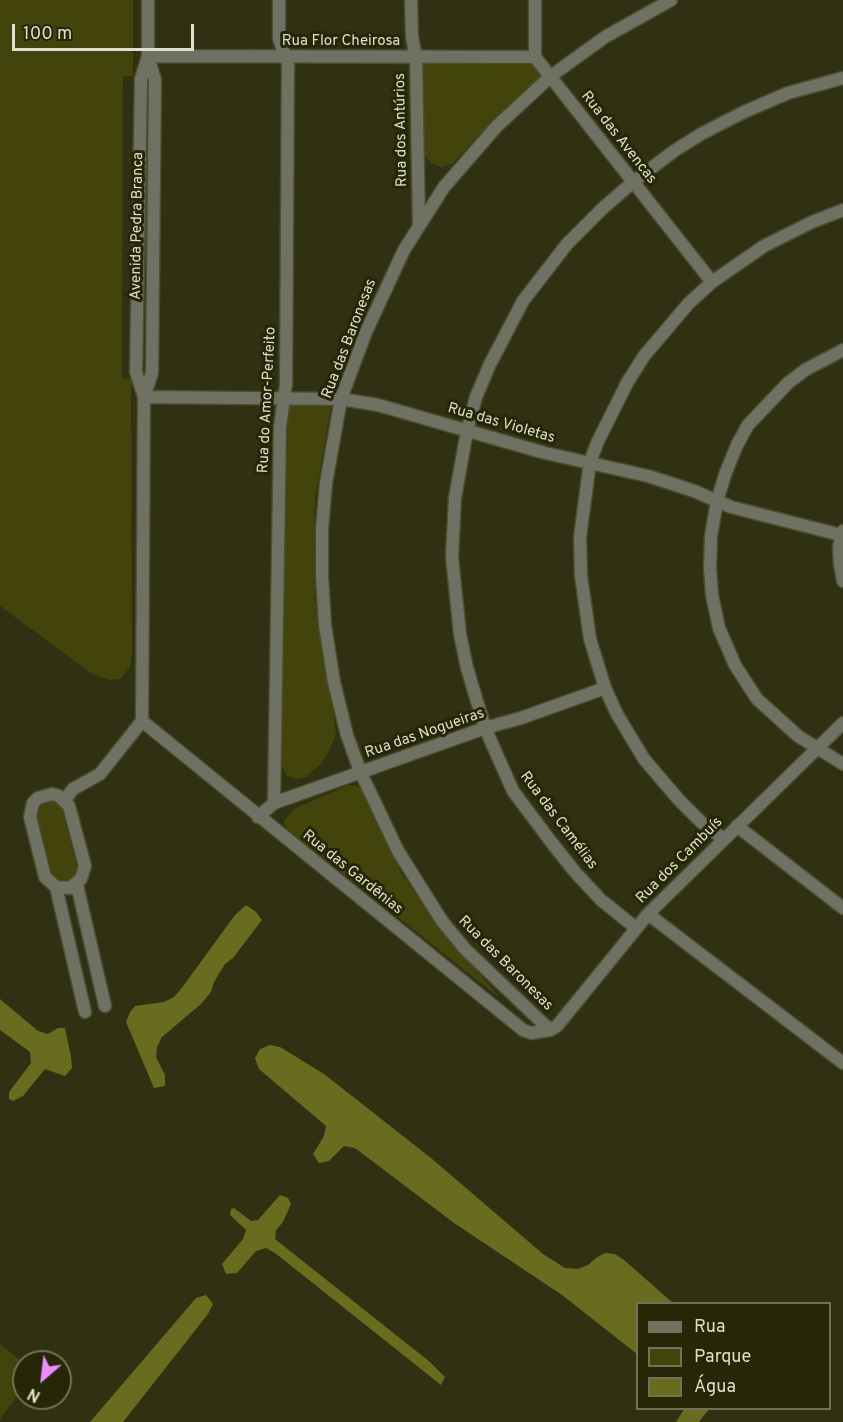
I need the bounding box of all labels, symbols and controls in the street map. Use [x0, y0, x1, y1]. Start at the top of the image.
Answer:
scale bar [15, 12, 196, 50]
text: 100 m [23, 23, 72, 46]
street label: Rua Flor Cheirosa [282, 33, 400, 51]
street label: Rua dos Antúrios [392, 73, 412, 187]
street label: Rua das Avencas [576, 88, 660, 188]
street label: Avenida Pedra Branca [128, 152, 148, 300]
street label: Rua das Baronesas [319, 277, 381, 401]
street label: Rua do Amor-Perfeito [255, 326, 281, 474]
street label: Rua das Violetas [445, 400, 557, 448]
street label: Rua das Nogueiras [363, 705, 487, 763]
street label: Rua das Camélias [515, 768, 601, 874]
street label: Rua dos Cambuís [633, 814, 727, 908]
street label: Rua das Gardênias [298, 827, 406, 919]
street label: Rua das Baronesas [454, 913, 556, 1015]
legend [636, 1302, 831, 1410]
text: Rua [694, 1316, 725, 1339]
text: Parque [694, 1346, 751, 1369]
north arrow [12, 1350, 72, 1410]
text: Água [694, 1376, 736, 1399]
text: N [25, 1383, 44, 1406]

